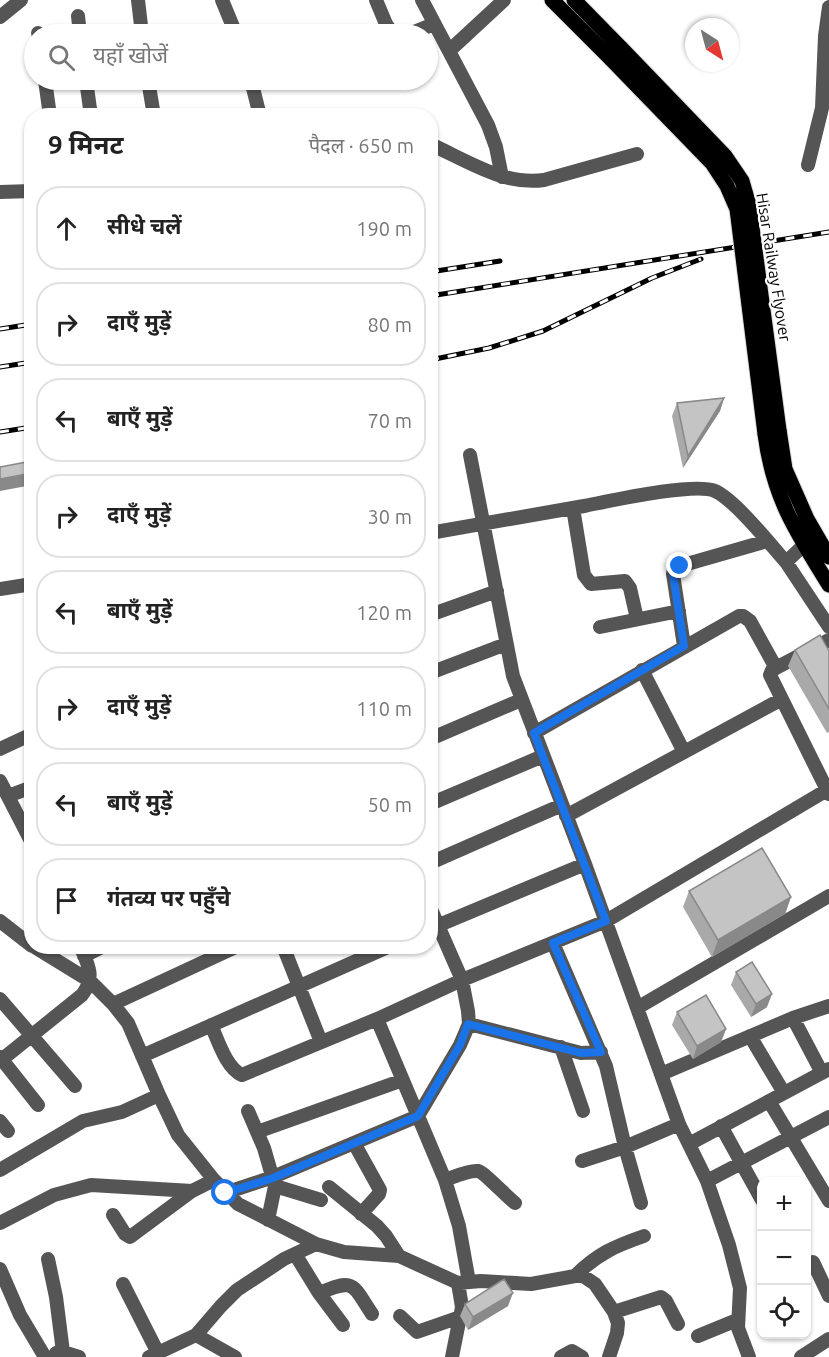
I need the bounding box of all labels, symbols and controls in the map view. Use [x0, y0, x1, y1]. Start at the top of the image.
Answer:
north arrow [685, 18, 739, 72]
search box [24, 24, 438, 90]
icon: search [45, 41, 78, 74]
text: यहाँ खोजें [93, 42, 168, 67]
text: 9 मिनट [48, 130, 123, 159]
text: पैदल · 650 m [309, 134, 414, 157]
street label: Hisar Railway Flyover [753, 191, 795, 343]
icon: ahead [50, 212, 83, 245]
text: सीधे चलें [107, 213, 182, 238]
text: 190 m [356, 217, 412, 240]
icon: right [50, 308, 83, 341]
text: दाएँ मुड़ें [107, 309, 171, 334]
text: 80 m [368, 313, 412, 336]
icon: left [50, 404, 83, 437]
text: बाएँ मुड़ें [107, 405, 173, 430]
text: 70 m [368, 409, 412, 432]
icon: right [50, 500, 83, 533]
text: दाएँ मुड़ें [107, 501, 171, 526]
text: 30 m [368, 505, 412, 528]
route end [666, 552, 692, 578]
icon: left [50, 596, 83, 629]
text: बाएँ मुड़ें [107, 597, 173, 622]
text: 120 m [356, 601, 412, 624]
icon: right [50, 692, 83, 725]
text: दाएँ मुड़ें [107, 693, 171, 718]
text: 110 m [356, 697, 412, 720]
icon: left [50, 788, 83, 821]
text: बाएँ मुड़ें [107, 789, 173, 814]
text: 50 m [368, 793, 412, 816]
icon: arrive [50, 884, 83, 917]
text: गंतव्य पर पहुँचे [107, 885, 231, 910]
map controls [757, 1177, 811, 1339]
button: + [757, 1177, 811, 1231]
route start [211, 1179, 237, 1205]
button: − [757, 1231, 811, 1285]
button: locate [757, 1285, 811, 1339]

